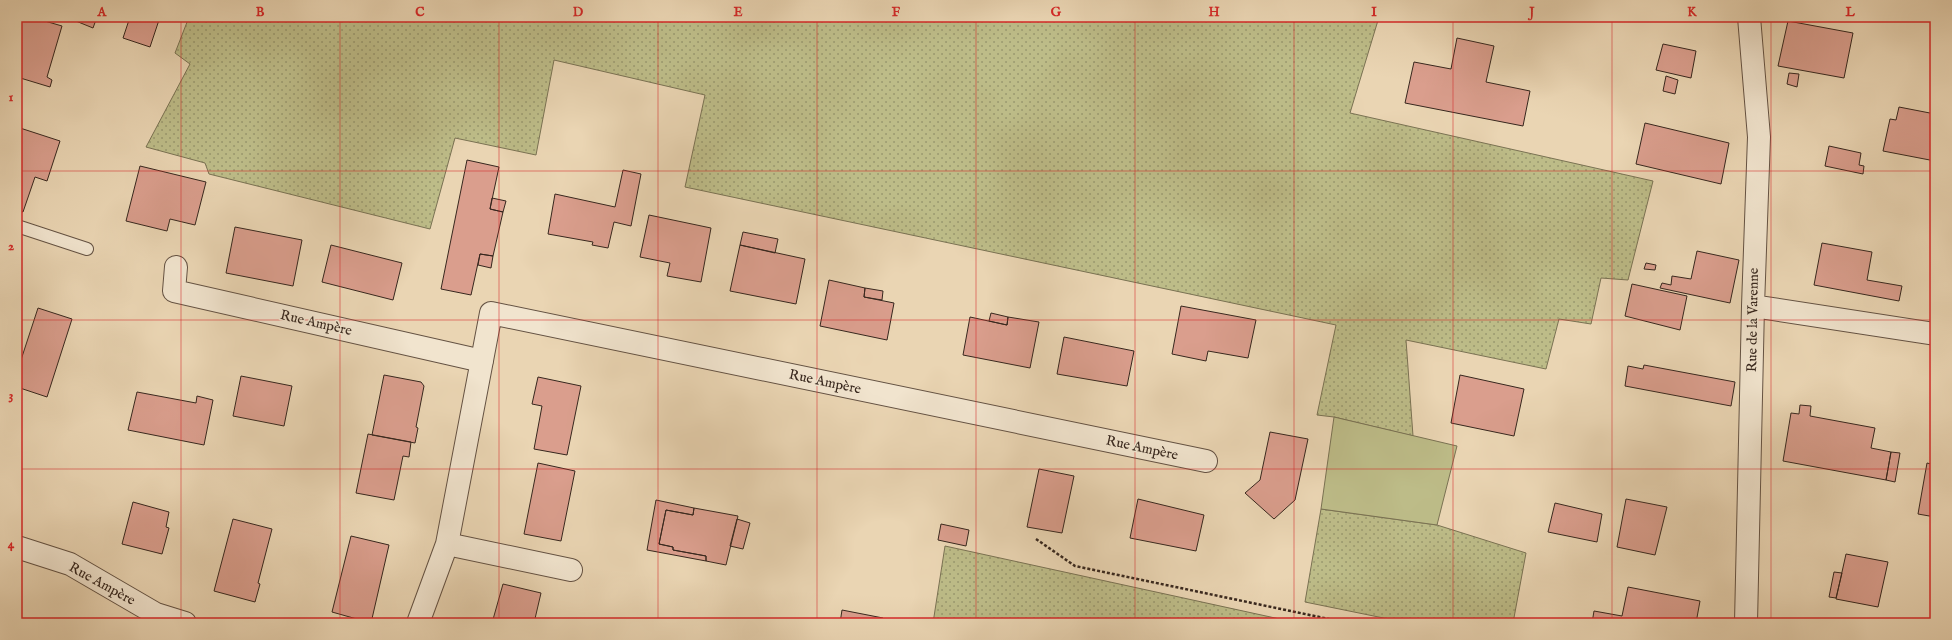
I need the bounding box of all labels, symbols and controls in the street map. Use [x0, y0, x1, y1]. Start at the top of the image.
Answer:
text: A [97, 4, 108, 21]
text: B [256, 4, 265, 21]
text: C [415, 4, 425, 21]
text: D [573, 4, 584, 21]
text: E [733, 4, 743, 21]
text: F [892, 4, 901, 21]
text: G [1051, 4, 1062, 21]
text: H [1208, 4, 1220, 21]
text: I [1371, 4, 1377, 21]
text: J [1527, 4, 1535, 21]
text: K [1687, 4, 1697, 21]
text: L [1844, 4, 1855, 21]
text: 1 [9, 89, 14, 106]
text: 2 [8, 238, 14, 255]
street label: Rue de la Varenne [1743, 267, 1763, 372]
street label: Rue Ampère [278, 306, 354, 340]
street label: Rue Ampère [787, 366, 863, 399]
text: 3 [9, 387, 14, 404]
street label: Rue Ampère [1104, 432, 1180, 465]
text: 4 [8, 536, 15, 553]
street label: Rue Ampère [66, 558, 139, 610]

